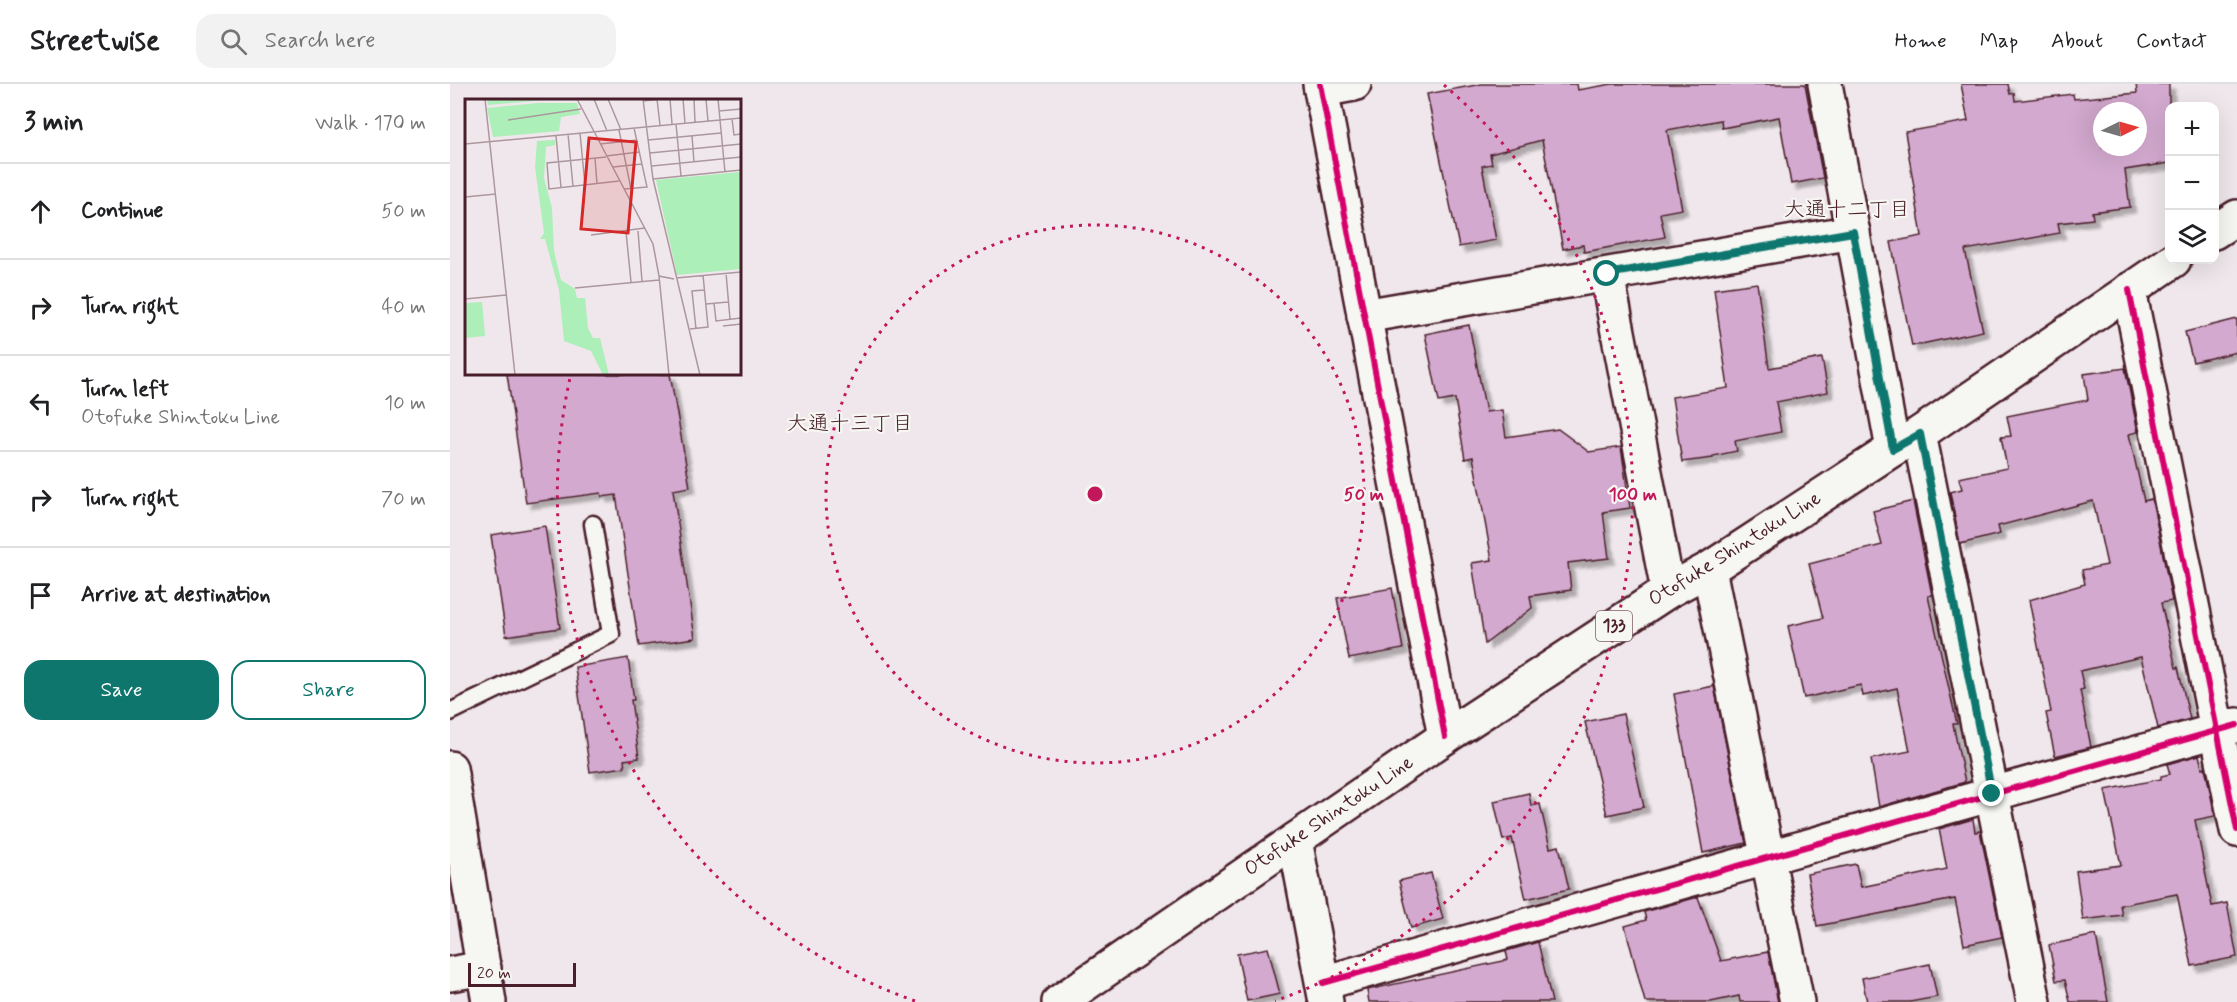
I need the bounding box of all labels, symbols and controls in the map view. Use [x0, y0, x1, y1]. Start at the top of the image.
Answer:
search box [196, 14, 616, 68]
text: Streetwise [30, 23, 160, 60]
icon: search [217, 25, 250, 58]
text: Search here [265, 27, 375, 55]
text: Home [1895, 27, 1947, 55]
text: Map [1980, 27, 2018, 55]
text: About [2051, 27, 2103, 55]
text: Contact [2136, 27, 2207, 55]
inset map [465, 99, 741, 375]
north arrow [2093, 102, 2147, 156]
map controls [2165, 102, 2219, 264]
button: + [2165, 102, 2219, 156]
text: 3 min [24, 106, 84, 140]
text: Walk · 170 m [315, 110, 426, 137]
button: − [2165, 156, 2219, 210]
icon: ahead [24, 195, 57, 228]
district label: 大通十二丁目 [1784, 196, 1910, 224]
text: Continue [81, 197, 163, 225]
text: 50 m [381, 198, 426, 225]
button: layers [2165, 210, 2219, 264]
route start [1593, 260, 1619, 286]
icon: right [24, 291, 57, 324]
text: Turn right [81, 293, 179, 321]
text: 40 m [382, 294, 426, 321]
text: Turn left [81, 376, 169, 404]
icon: left [24, 387, 57, 420]
text: 10 m [384, 390, 426, 417]
text: Otofuke Shintoku Line [81, 404, 280, 431]
district label: 大通十三丁目 [787, 410, 913, 438]
icon: right [24, 483, 57, 516]
text: 50 m [1344, 483, 1384, 507]
text: 100 m [1609, 483, 1657, 507]
centre of rings [1085, 484, 1105, 504]
text: Turn right [81, 485, 179, 513]
street label: Otofuke Shintoku Line [1644, 485, 1826, 613]
text: 70 m [381, 486, 426, 513]
icon: arrive [24, 579, 57, 612]
text: Arrive at destination [81, 581, 271, 609]
road number: 133 [1596, 611, 1632, 641]
button: Save [24, 660, 219, 720]
button: Share [231, 660, 426, 720]
street label: Otofuke Shintoku Line [1239, 749, 1419, 883]
route end [1978, 780, 2004, 806]
scale bar [468, 960, 576, 988]
text: 20 m [477, 963, 511, 984]

